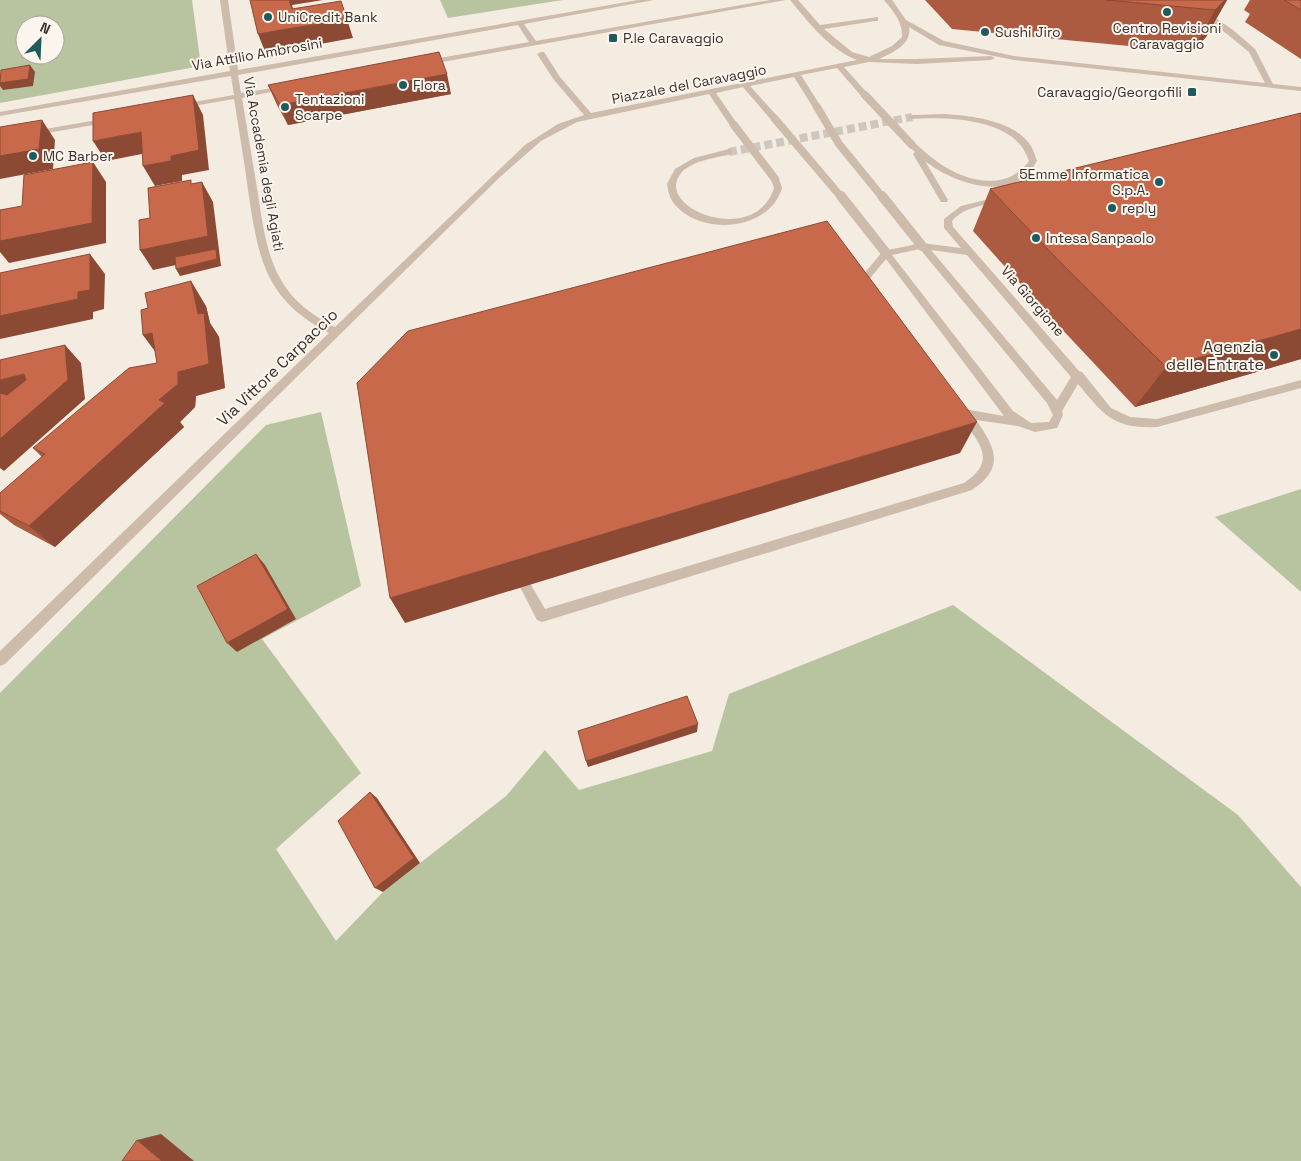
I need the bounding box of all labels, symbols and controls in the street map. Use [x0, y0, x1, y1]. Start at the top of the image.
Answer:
marker: Centro Revisioni Caravaggio [1161, 6, 1173, 18]
place label: UniCredit Bank [278, 8, 378, 26]
marker: UniCredit Bank [262, 11, 274, 23]
north arrow [15, 15, 65, 65]
text: N [37, 18, 53, 38]
place label: Centro Revisioni Caravaggio [1113, 19, 1221, 53]
place label: Sushi Jiro [995, 23, 1061, 41]
marker: Sushi Jiro [979, 26, 991, 38]
place label: P.le Caravaggio [623, 29, 724, 47]
marker: P.le Caravaggio [607, 32, 619, 44]
street label: Via Attilio Ambrosini [190, 34, 324, 74]
street label: Piazzale del Caravaggio [610, 60, 768, 108]
street label: Via Accademia degli Agiati [240, 75, 288, 253]
place label: Flora [413, 76, 446, 94]
marker: Flora [397, 79, 409, 91]
place label: Caravaggio/Georgofili [1037, 83, 1182, 101]
marker: Caravaggio/Georgofili [1186, 86, 1198, 98]
place label: Tentazioni Scarpe [295, 90, 364, 124]
marker: Tentazioni Scarpe [279, 101, 291, 113]
place label: MC Barber [43, 147, 113, 165]
marker: MC Barber [27, 150, 39, 162]
place label: 5Emme Informatica S.p.A. [1019, 165, 1149, 199]
marker: 5Emme Informatica S.p.A. [1153, 176, 1165, 188]
place label: reply [1122, 199, 1156, 217]
marker: reply [1106, 202, 1118, 214]
place label: Intesa Sanpaolo [1046, 229, 1154, 247]
marker: Intesa Sanpaolo [1030, 232, 1042, 244]
street label: Via Giorgione [997, 262, 1069, 340]
street label: Via Vittore Carpaccio [212, 304, 342, 431]
place label: Agenzia delle Entrate [1166, 336, 1264, 375]
marker: Agenzia delle Entrate [1268, 349, 1280, 361]

